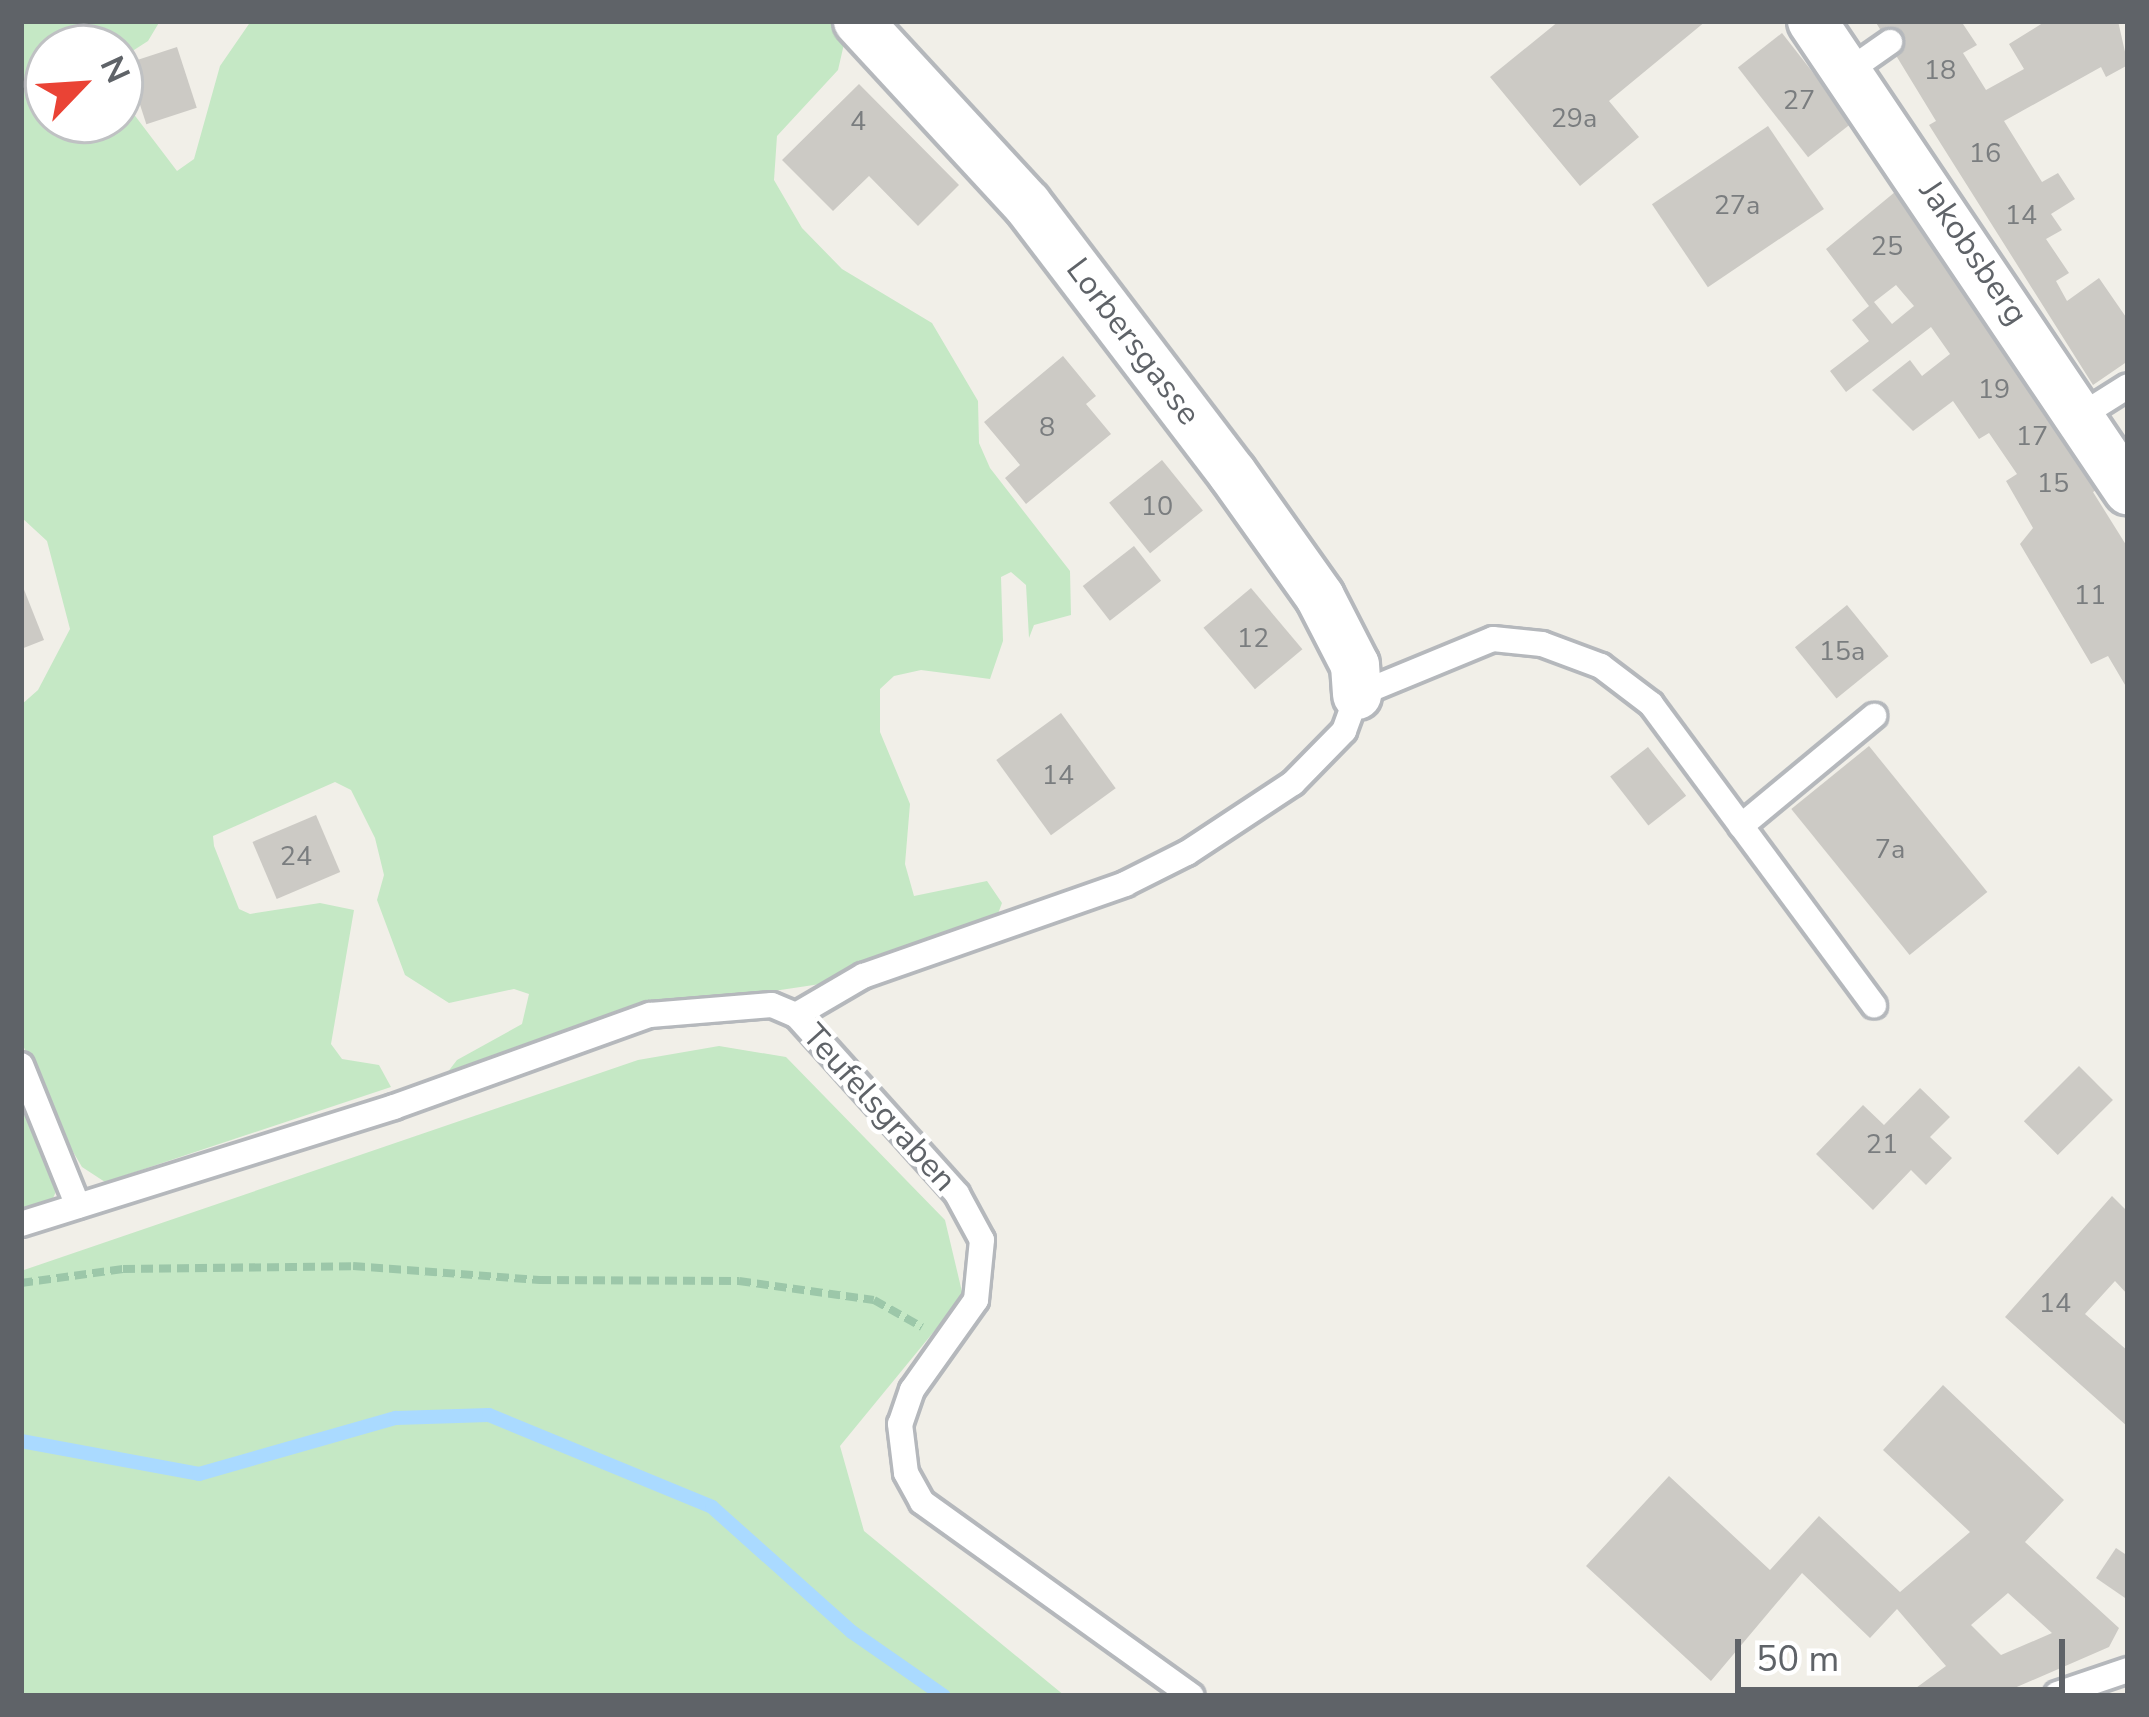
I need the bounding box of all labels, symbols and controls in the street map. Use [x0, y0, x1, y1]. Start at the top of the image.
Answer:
north arrow [24, 24, 144, 144]
text: N [89, 49, 140, 91]
house number: 18 [1924, 55, 1956, 87]
house number: 27 [1783, 85, 1815, 117]
house number: 29a [1551, 103, 1597, 135]
house number: 4 [850, 106, 866, 138]
house number: 16 [1969, 138, 2001, 170]
street label: Jakobsberg [1910, 173, 2036, 333]
house number: 27a [1714, 190, 1760, 222]
house number: 14 [2005, 200, 2037, 232]
house number: 25 [1871, 231, 1903, 263]
street label: Lorbersgasse [1057, 251, 1209, 433]
house number: 19 [1978, 374, 2010, 406]
house number: 8 [1039, 412, 1055, 444]
house number: 17 [2016, 421, 2048, 453]
house number: 15 [2037, 468, 2069, 500]
house number: 10 [1141, 491, 1173, 523]
house number: 11 [2074, 580, 2106, 612]
house number: 12 [1237, 623, 1269, 655]
house number: 15a [1819, 636, 1865, 668]
house number: 14 [1042, 760, 1074, 792]
house number: 7a [1875, 834, 1905, 866]
house number: 24 [280, 841, 312, 873]
street label: Teufelsgraben [794, 1016, 964, 1200]
house number: 21 [1866, 1129, 1898, 1161]
house number: 14 [2039, 1288, 2071, 1320]
scale bar [1741, 1615, 2071, 1689]
text: 50 m [1756, 1635, 1839, 1684]

